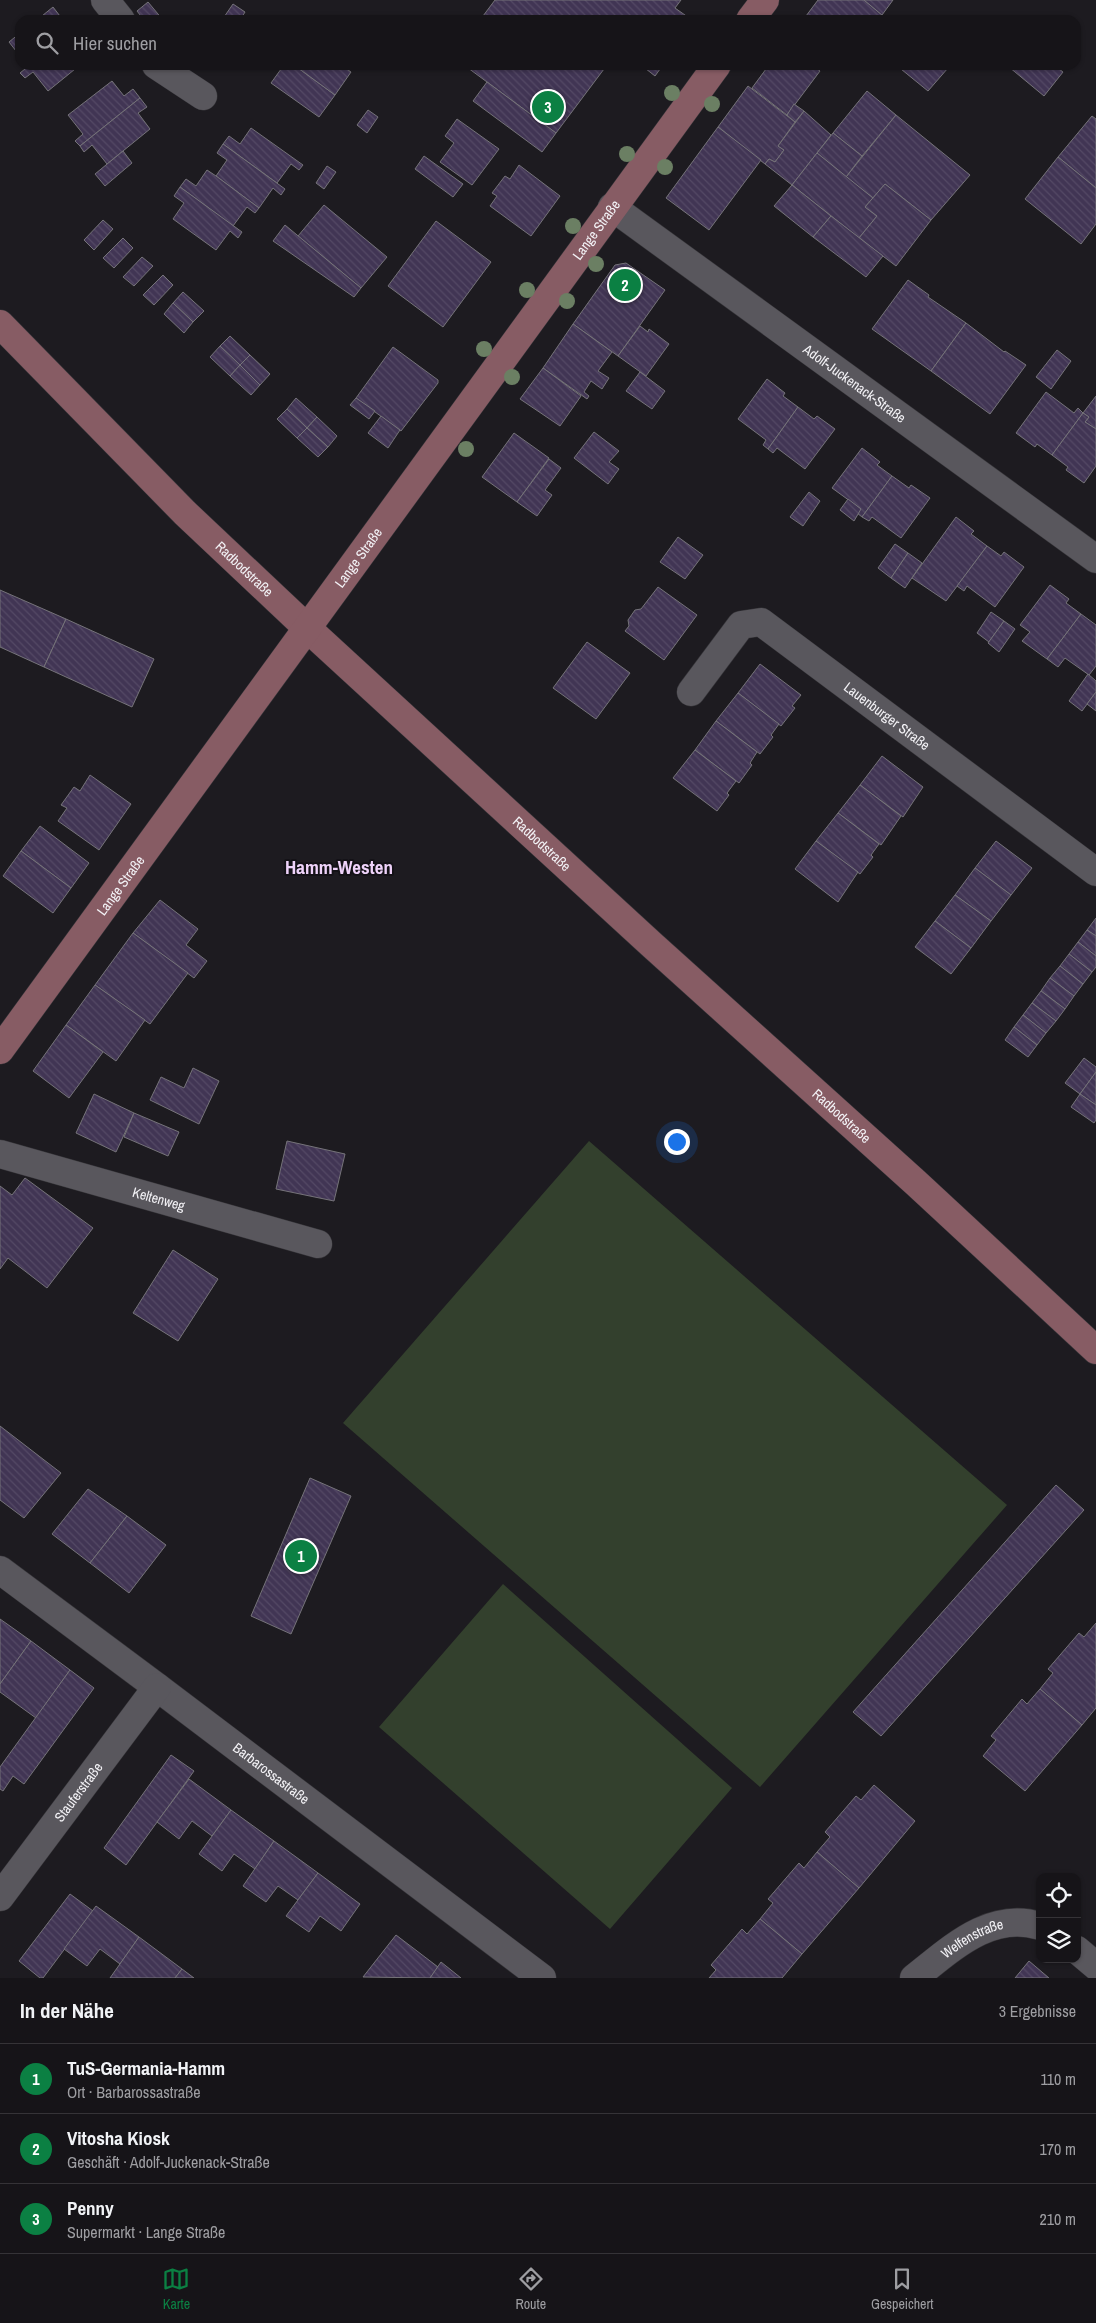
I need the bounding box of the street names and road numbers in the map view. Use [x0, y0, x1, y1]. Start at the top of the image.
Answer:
street label: Lange Straße [568, 196, 624, 263]
street label: Adolf-Juckenack-Straße [799, 340, 910, 427]
street label: Lange Straße [331, 524, 386, 591]
street label: Radbodstraße [212, 537, 277, 600]
street label: Lauenburger Straße [840, 678, 934, 754]
street label: Radbodstraße [509, 812, 575, 875]
street label: Lange Straße [93, 852, 148, 919]
street label: Radbodstraße [809, 1085, 875, 1147]
street label: Keltenweg [130, 1183, 188, 1215]
street label: Barbarossastraße [229, 1739, 313, 1808]
street label: Stauferstraße [50, 1759, 107, 1825]
street label: Welfenstraße [937, 1915, 1005, 1962]

